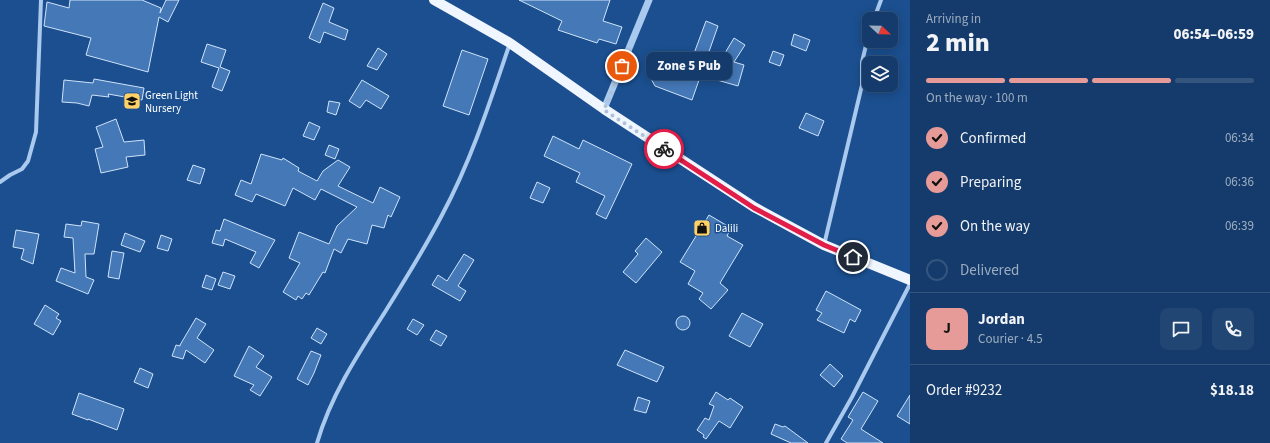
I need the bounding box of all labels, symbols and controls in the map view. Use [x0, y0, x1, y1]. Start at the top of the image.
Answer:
text: Arriving in [926, 10, 981, 28]
north arrow [862, 12, 898, 48]
map controls [862, 12, 898, 92]
text: 2 min [926, 24, 990, 61]
text: 06:54–06:59 [1173, 24, 1254, 45]
pin [605, 49, 639, 83]
callout: Zone 5 Pub [646, 52, 732, 80]
icon: bag [611, 55, 633, 77]
button: layers [862, 56, 898, 92]
text: Zone 5 Pub [657, 57, 721, 75]
place label: Green Light Nursery [145, 88, 198, 116]
text: On the way · 100 m [926, 89, 1028, 107]
school or university icon: Green Light Nursery [122, 91, 142, 111]
icon: check [926, 127, 948, 149]
text: Confirmed [960, 128, 1026, 149]
courier [644, 129, 684, 169]
text: 06:34 [1225, 129, 1254, 147]
icon: bike [653, 138, 675, 160]
icon: check [926, 171, 948, 193]
text: Preparing [960, 172, 1021, 193]
text: 06:36 [1225, 173, 1254, 191]
icon: check [926, 215, 948, 237]
text: On the way [960, 216, 1030, 237]
text: 06:39 [1225, 217, 1254, 235]
shop icon: Dalili [692, 218, 712, 238]
place label: Dalili [715, 221, 738, 236]
pin [836, 240, 870, 274]
icon: home [842, 246, 864, 268]
text: Delivered [960, 260, 1019, 281]
button: chat [1160, 308, 1202, 350]
button: phone [1212, 308, 1254, 350]
text: Jordan [978, 309, 1025, 330]
text: J [943, 318, 951, 339]
text: Courier · 4.5 [978, 330, 1043, 348]
text: Order #9232 [926, 380, 1002, 401]
text: $18.18 [1210, 380, 1254, 401]

